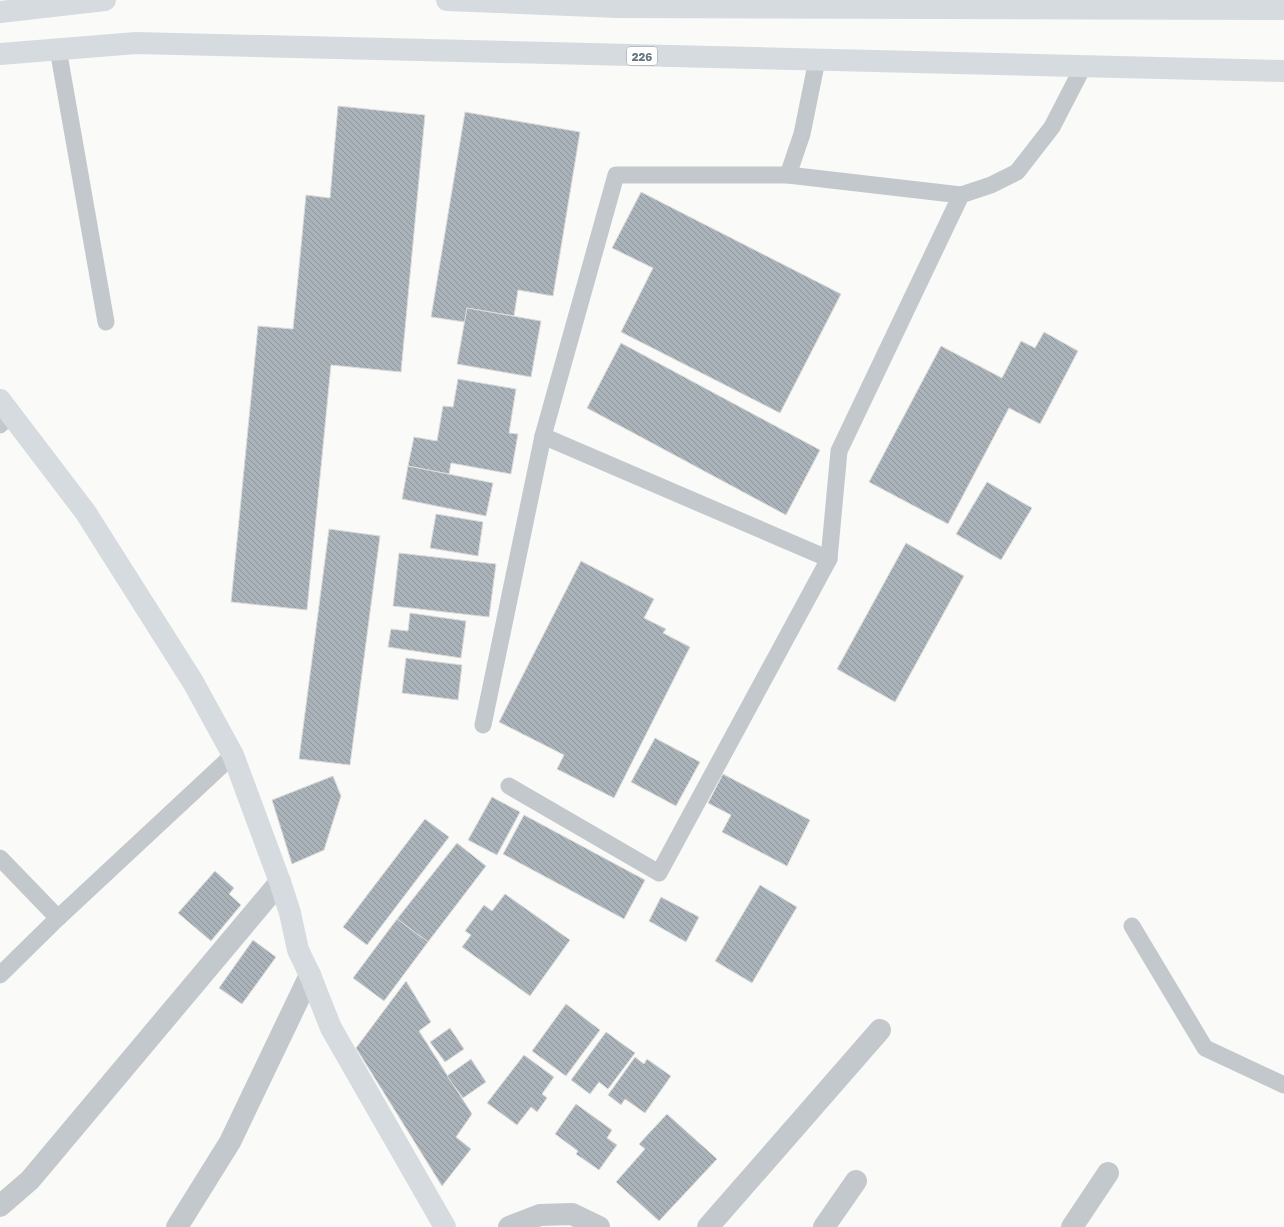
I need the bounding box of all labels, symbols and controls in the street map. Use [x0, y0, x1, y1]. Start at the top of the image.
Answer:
road number: 226 [627, 47, 657, 65]

